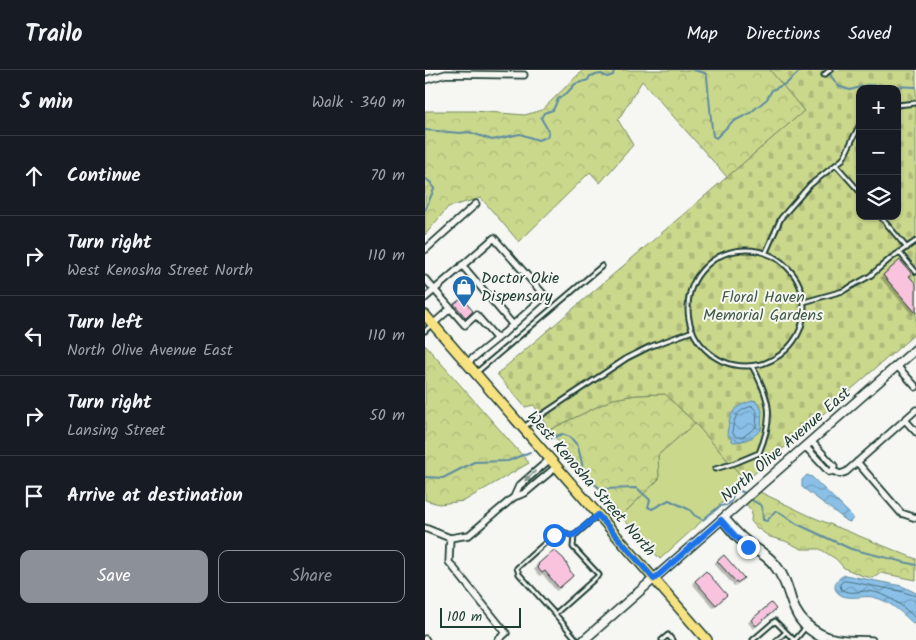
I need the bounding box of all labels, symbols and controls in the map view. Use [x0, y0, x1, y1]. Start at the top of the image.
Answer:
text: Trailo [25, 15, 83, 54]
text: Map [686, 20, 718, 49]
text: Directions [746, 20, 820, 49]
text: Saved [848, 20, 891, 49]
map controls [856, 85, 901, 220]
button: + [856, 85, 901, 130]
text: 5 min [20, 86, 73, 119]
text: Walk · 340 m [312, 90, 405, 115]
button: − [856, 130, 901, 175]
text: Continue [67, 161, 140, 191]
icon: ahead [20, 162, 48, 190]
text: 70 m [370, 163, 405, 188]
button: layers [856, 175, 901, 220]
text: Turn right [67, 228, 152, 258]
icon: right [20, 242, 48, 270]
text: 110 m [368, 243, 405, 268]
text: West Kenosha Street North [67, 258, 253, 283]
place label: Doctor Okie Dispensary [481, 266, 559, 309]
shop icon: Doctor Okie Dispensary [451, 274, 477, 308]
park label: Floral Haven Memorial Gardens [703, 285, 823, 328]
text: Turn left [67, 308, 142, 338]
icon: left [20, 322, 48, 350]
text: 110 m [368, 323, 405, 348]
text: North Olive Avenue East [67, 338, 233, 363]
street label: North Olive Avenue East [715, 381, 857, 509]
text: Turn right [67, 388, 152, 418]
icon: right [20, 402, 48, 430]
text: 50 m [369, 403, 405, 428]
street label: West Kenosha Street North [521, 406, 661, 562]
text: Lansing Street [67, 418, 166, 443]
one-way arrow [524, 471, 537, 482]
text: Arrive at destination [67, 481, 243, 511]
icon: arrive [20, 482, 48, 510]
route start [543, 524, 566, 547]
route end [737, 536, 760, 559]
button: Save [20, 550, 208, 603]
button: Share [218, 550, 405, 603]
scale bar [440, 605, 521, 628]
text: 100 m [447, 606, 482, 628]

